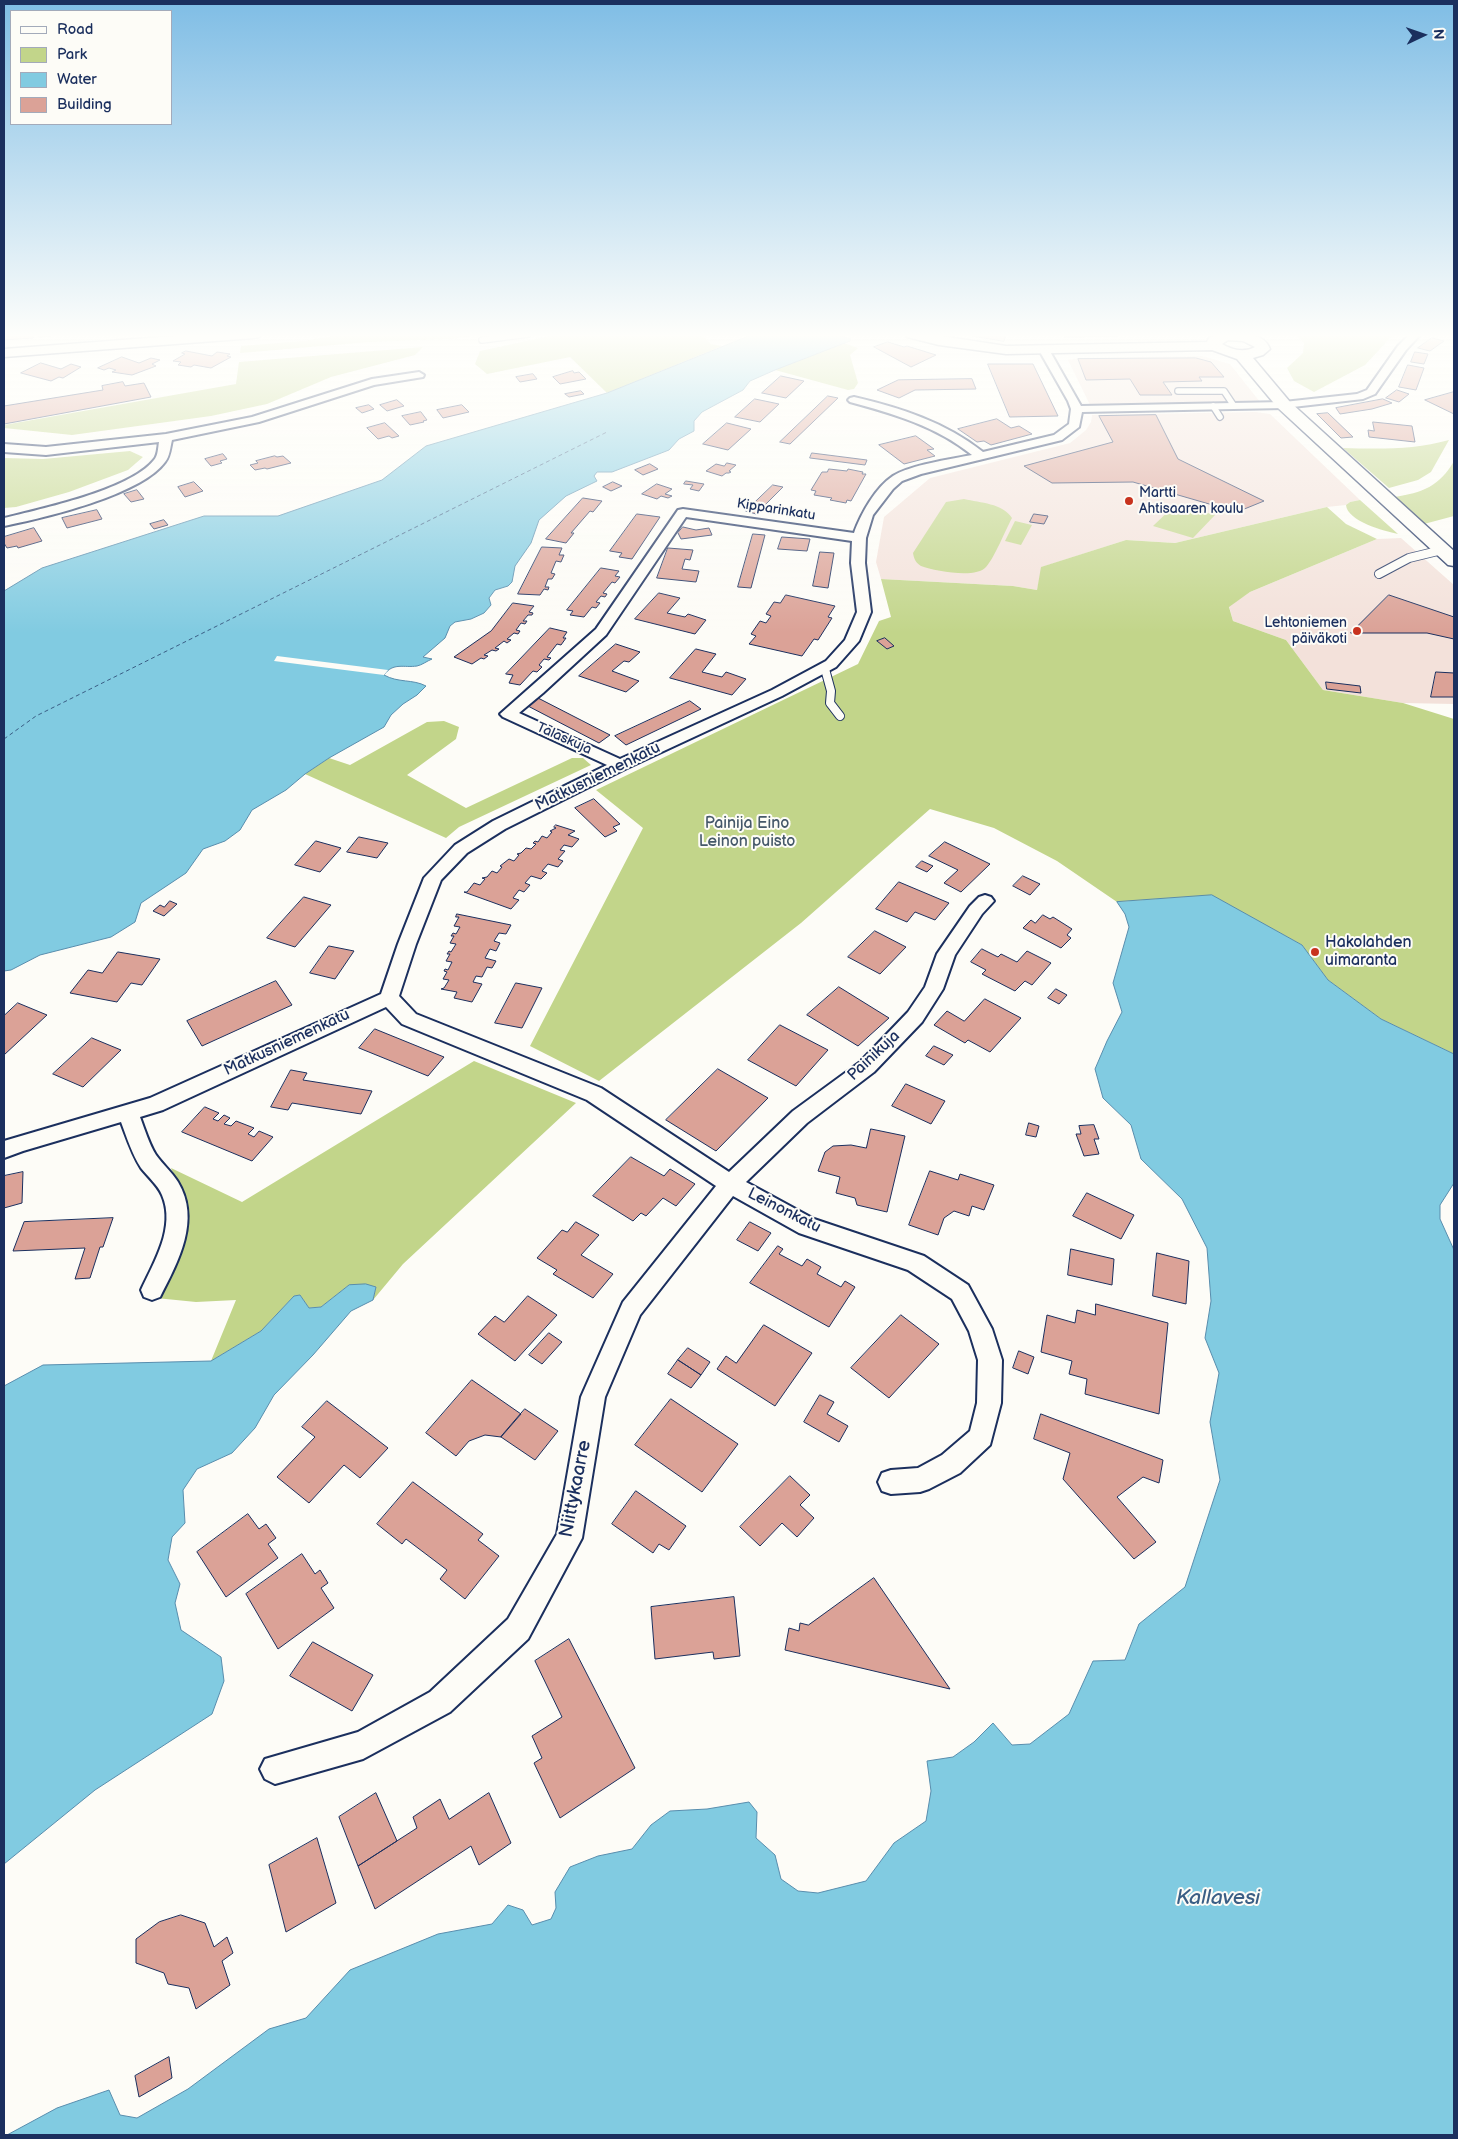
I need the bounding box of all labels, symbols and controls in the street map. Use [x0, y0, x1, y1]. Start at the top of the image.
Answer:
legend [10, 10, 172, 125]
north arrow [1398, 10, 1448, 60]
text: Road [57, 20, 93, 39]
text: N [1430, 28, 1447, 40]
text: Park [57, 45, 87, 64]
text: Water [57, 70, 97, 89]
text: Building [57, 95, 112, 114]
place label: Martti Ahtisaaren koulu [1139, 485, 1244, 518]
marker: Martti Ahtisaaren koulu [1123, 495, 1135, 507]
street label: Kipparinkatu [736, 496, 816, 524]
place label: Lehtoniemen päiväkoti [1264, 615, 1347, 648]
marker: Lehtoniemen päiväkoti [1351, 625, 1363, 637]
street label: Talaskuja [534, 719, 594, 759]
street label: Matkusniemenkatu [532, 738, 664, 816]
park label: Painija Eino Leinon puisto [699, 814, 795, 852]
place label: Hakolahden uimaranta [1325, 933, 1411, 971]
marker: Hakolahden uimaranta [1309, 946, 1321, 958]
street label: Matkusniemenkatu [221, 1005, 353, 1081]
street label: Painikuja [844, 1027, 904, 1085]
street label: Leinonkatu [744, 1184, 824, 1238]
street label: Niittykaarre [555, 1438, 597, 1540]
water label: Kallavesi [1176, 1886, 1260, 1912]

